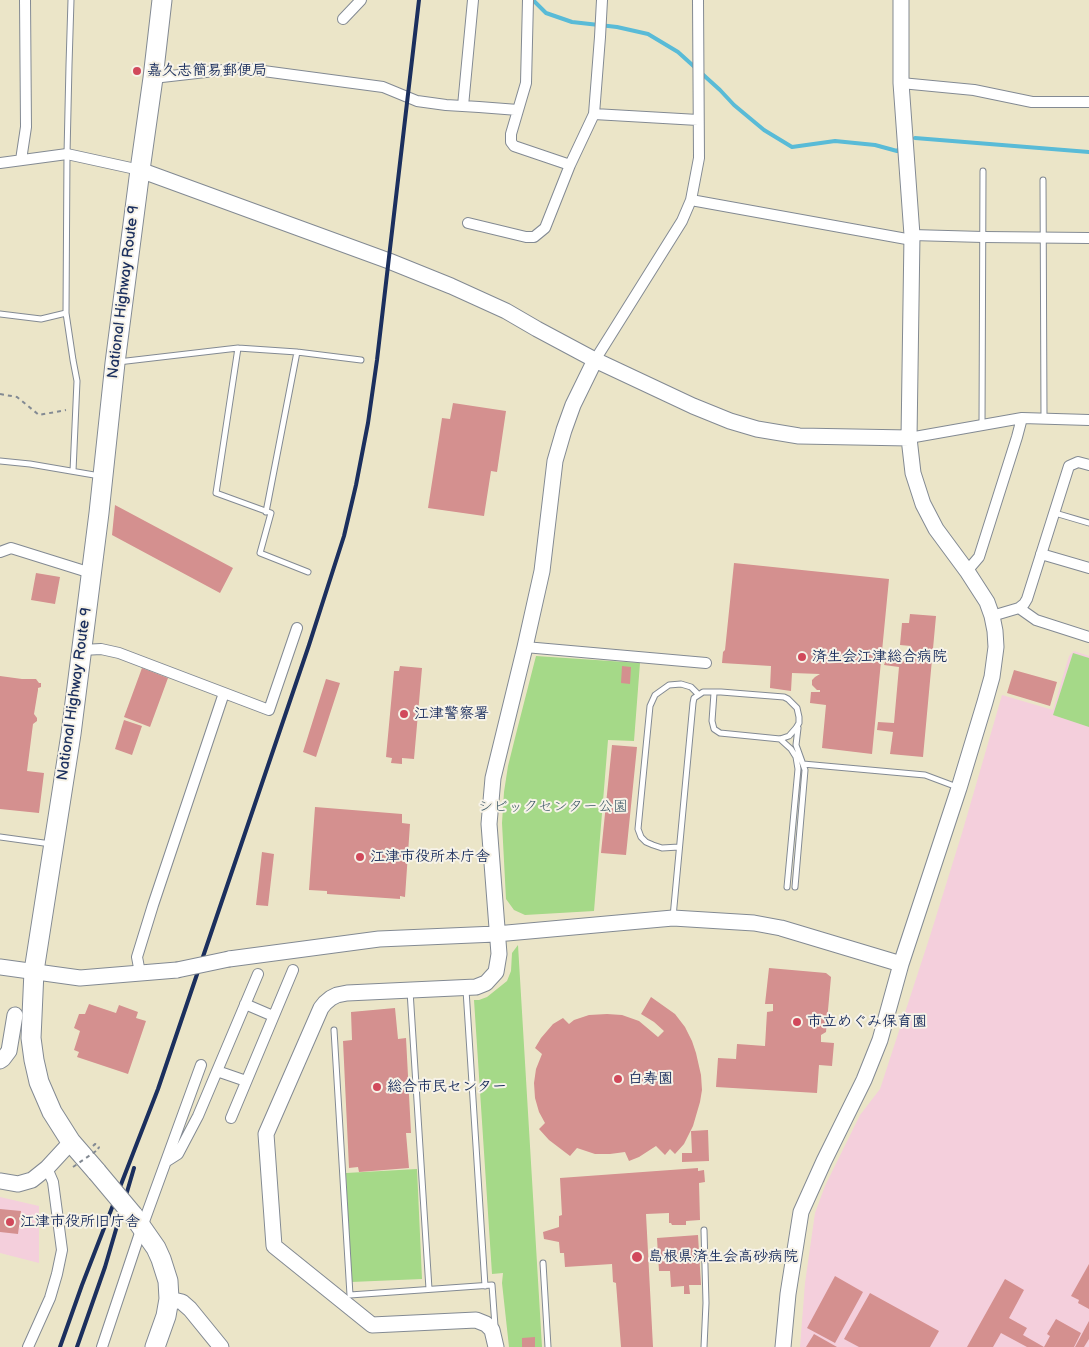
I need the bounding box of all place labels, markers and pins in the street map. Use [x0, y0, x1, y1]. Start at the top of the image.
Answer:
place label: 嘉久志簡易郵便局 [147, 62, 267, 80]
marker: 嘉久志簡易郵便局 [131, 65, 143, 77]
place label: 済生会江津総合病院 [812, 648, 947, 666]
marker: 済生会江津総合病院 [796, 651, 808, 663]
place label: 江津警察署 [414, 705, 489, 723]
marker: 江津警察署 [398, 708, 410, 720]
place label: 江津市役所本庁舎 [370, 848, 490, 866]
marker: 江津市役所本庁舎 [354, 851, 366, 863]
place label: 市立めぐみ保育園 [807, 1013, 927, 1031]
marker: 市立めぐみ保育園 [791, 1016, 803, 1028]
place label: 白寿園 [628, 1070, 673, 1088]
marker: 白寿園 [612, 1073, 624, 1085]
place label: 総合市民センター [387, 1078, 507, 1096]
marker: 総合市民センター [371, 1081, 383, 1093]
place label: 江津市役所旧庁舎 [20, 1213, 140, 1231]
marker: 江津市役所旧庁舎 [4, 1216, 16, 1228]
place label: 島根県済生会高砂病院 [648, 1248, 798, 1266]
marker: 島根県済生会高砂病院 [630, 1250, 644, 1264]

